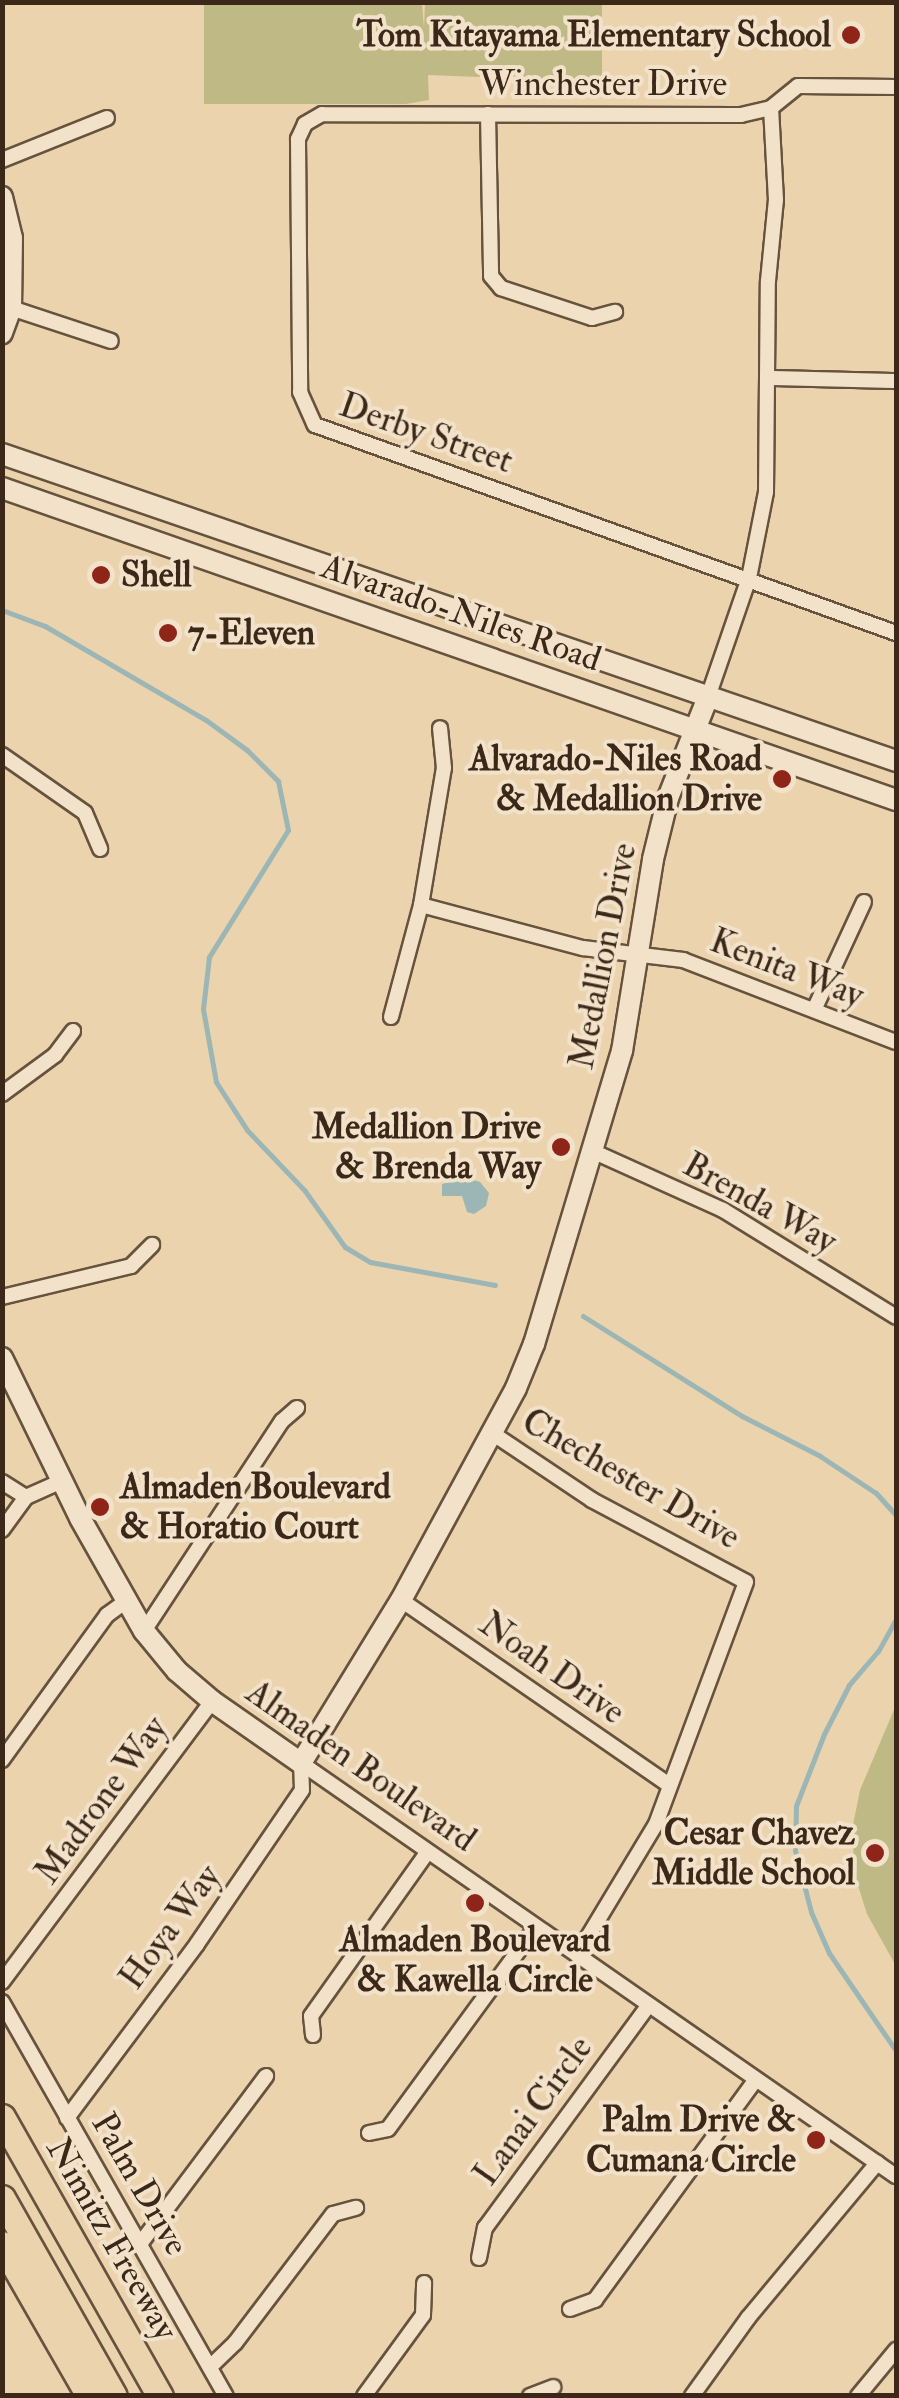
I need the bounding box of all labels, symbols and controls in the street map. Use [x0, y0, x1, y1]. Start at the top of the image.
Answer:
place label: Tom Kitayama Elementary School [356, 14, 831, 56]
marker: Tom Kitayama Elementary School [840, 24, 862, 46]
street label: Winchester Drive [479, 63, 727, 105]
street label: Derby Street [334, 384, 518, 482]
street label: Alvarado-Niles Road [316, 545, 606, 681]
place label: Shell [121, 554, 191, 596]
marker: Shell [90, 564, 112, 586]
place label: 7-Eleven [188, 612, 315, 654]
marker: 7-Eleven [157, 622, 179, 644]
place label: Alvarado-Niles Road & Medallion Drive [469, 738, 762, 820]
marker: Alvarado-Niles Road & Medallion Drive [771, 768, 793, 790]
street label: Medallion Drive [561, 840, 645, 1072]
street label: Kenita Way [704, 920, 870, 1016]
place label: Medallion Drive & Brenda Way [312, 1106, 541, 1188]
marker: Medallion Drive & Brenda Way [550, 1136, 572, 1158]
street label: Brenda Way [676, 1144, 844, 1262]
street label: Chechester Drive [515, 1400, 747, 1558]
place label: Almaden Boulevard & Horatio Court [120, 1466, 391, 1548]
marker: Almaden Boulevard & Horatio Court [89, 1496, 111, 1518]
street label: Noah Drive [471, 1603, 633, 1733]
street label: Almaden Boulevard [238, 1671, 484, 1861]
street label: Madrone Way [26, 1708, 176, 1892]
place label: Cesar Chavez Middle School [652, 1812, 855, 1894]
marker: Cesar Chavez Middle School [864, 1842, 886, 1864]
street label: Hoya Way [111, 1856, 229, 1998]
marker: Almaden Boulevard & Kawella Circle [464, 1892, 486, 1914]
place label: Almaden Boulevard & Kawella Circle [340, 1919, 610, 2001]
street label: Lanai Circle [465, 2028, 601, 2194]
place label: Palm Drive & Cumana Circle [586, 2099, 796, 2181]
street label: Palm Drive [82, 2105, 198, 2263]
marker: Palm Drive & Cumana Circle [805, 2129, 827, 2151]
street label: Nimitz Freeway [37, 2130, 187, 2348]

